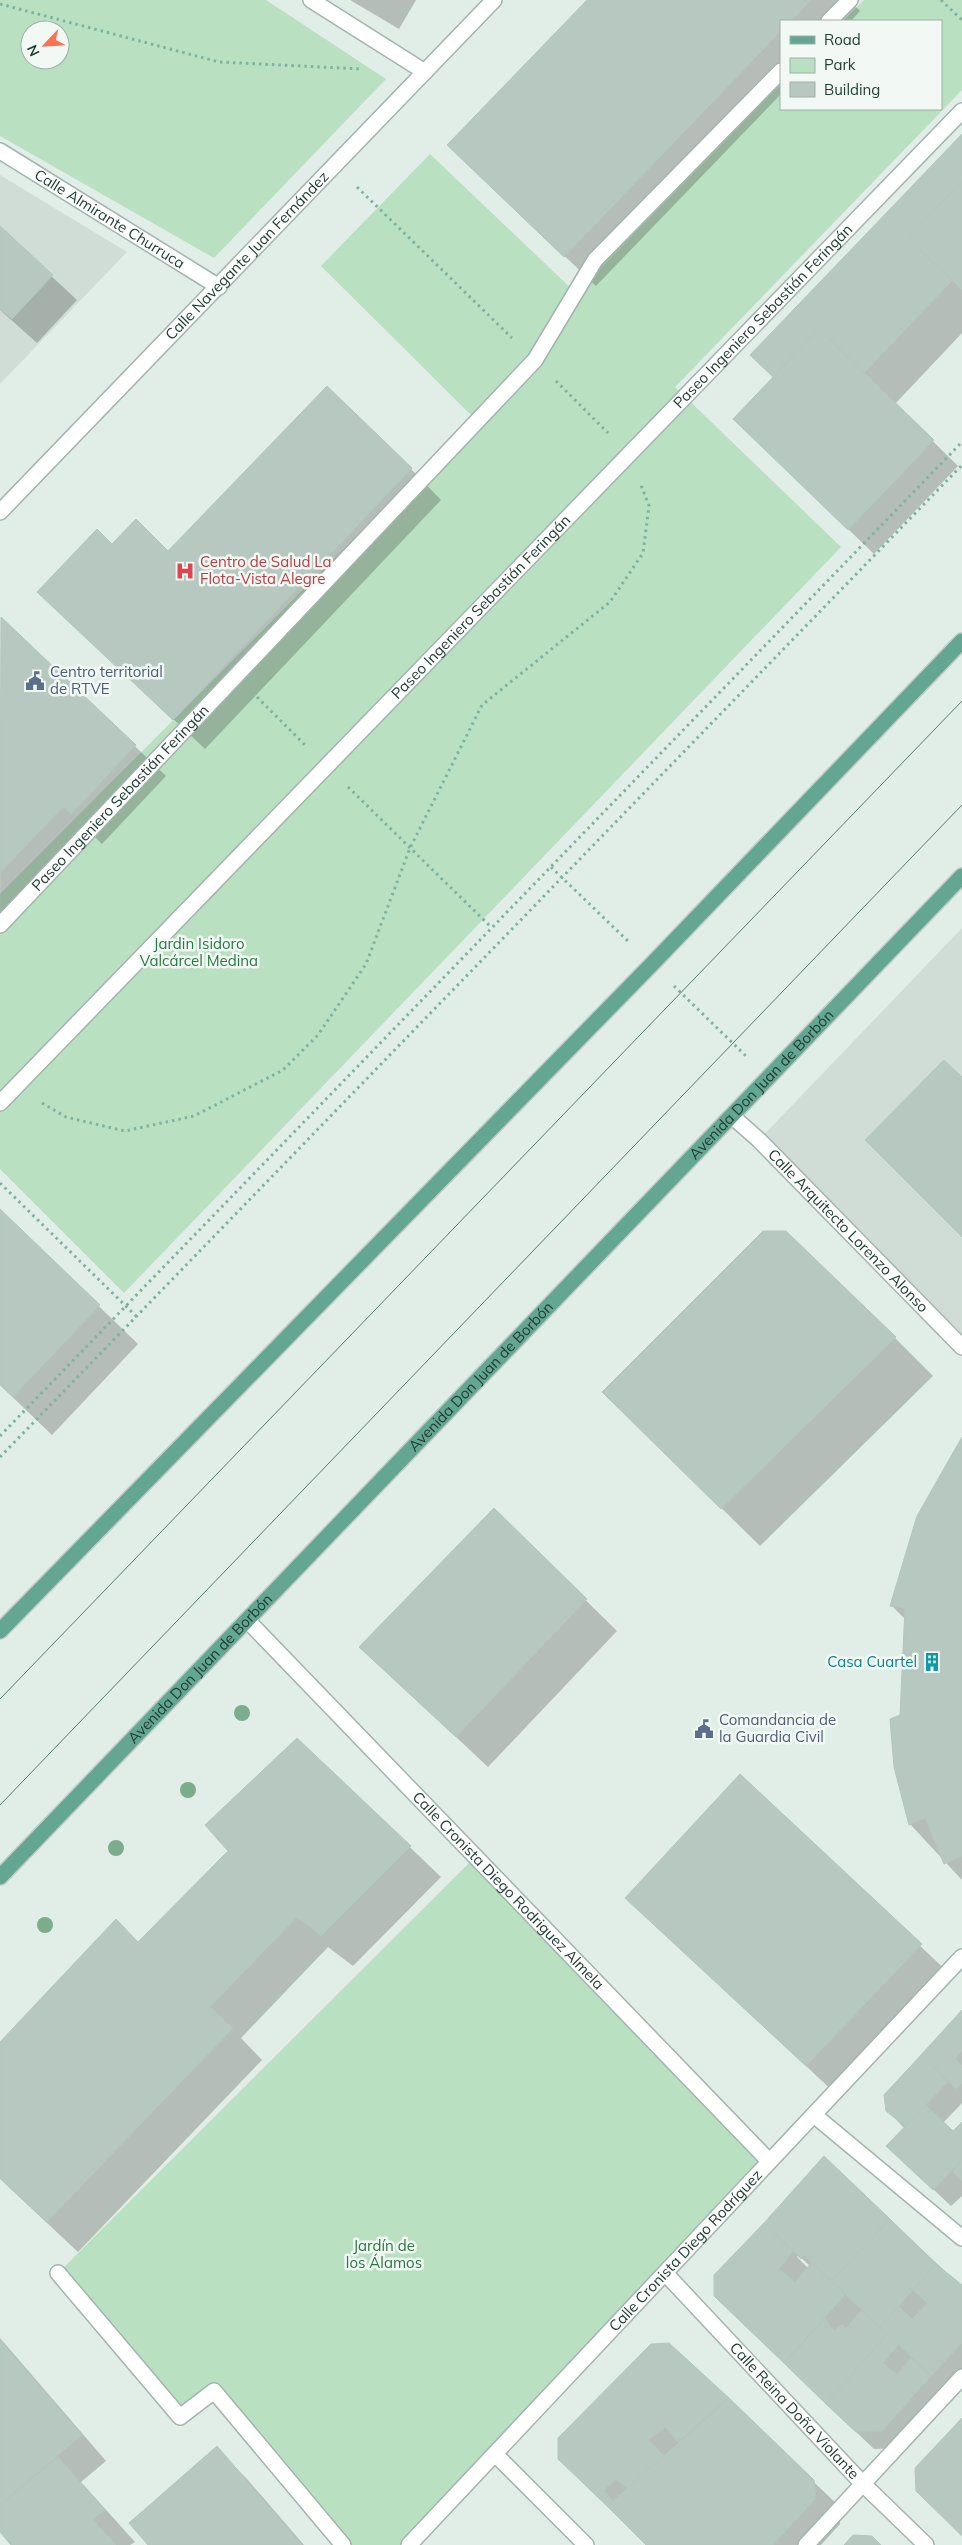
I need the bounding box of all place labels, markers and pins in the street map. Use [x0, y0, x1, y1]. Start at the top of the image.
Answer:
place label: Centro de Salud La Flota-Vista Alegre [200, 552, 332, 588]
hospital icon: Centro de Salud La Flota-Vista Alegre [174, 560, 196, 582]
place label: Centro territorial de RTVE [50, 662, 163, 698]
public building icon: Centro territorial de RTVE [24, 670, 46, 692]
building icon: Casa Cuartel [921, 1651, 943, 1673]
place label: Casa Cuartel [827, 1652, 917, 1671]
place label: Comandancia de la Guardia Civil [719, 1710, 836, 1746]
public building icon: Comandancia de la Guardia Civil [693, 1718, 715, 1740]

